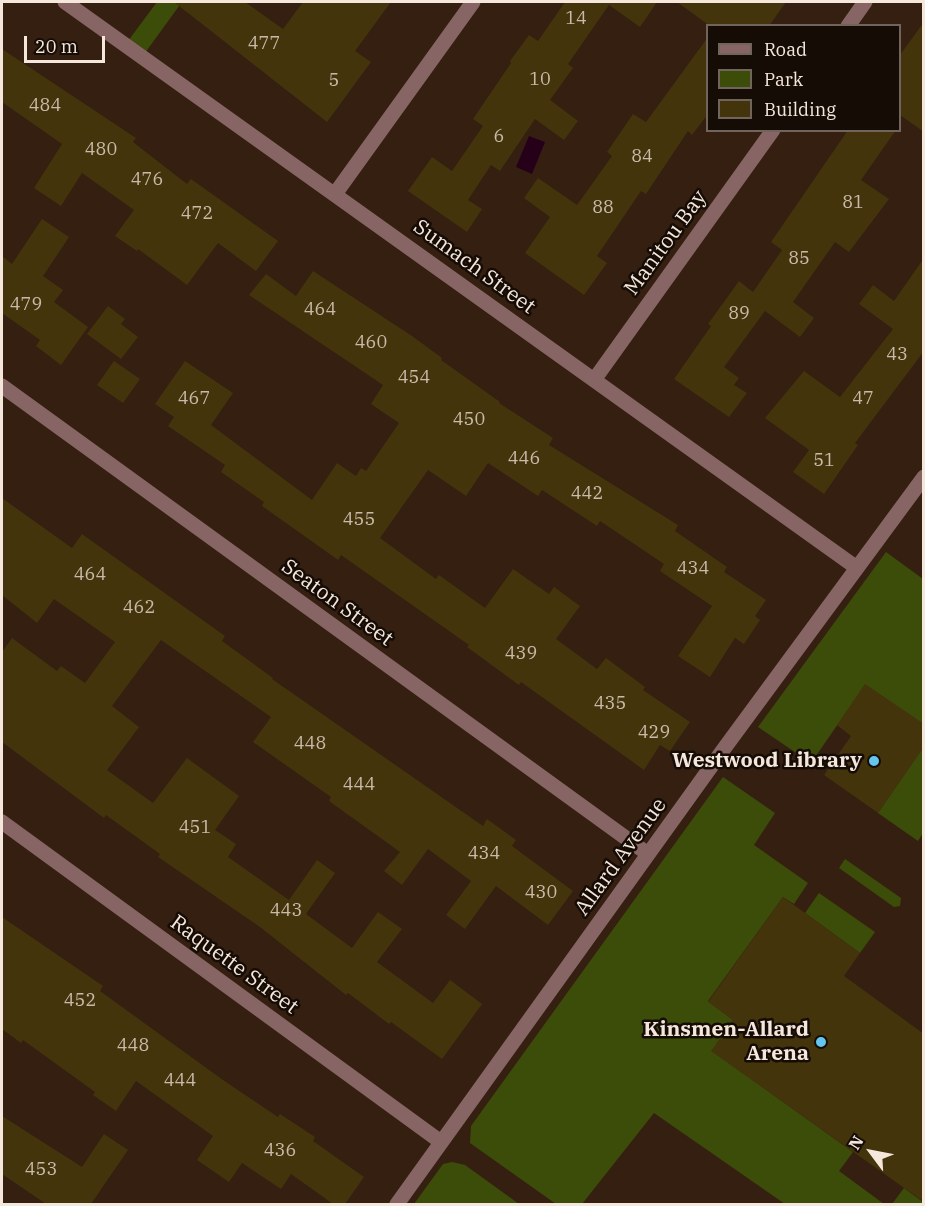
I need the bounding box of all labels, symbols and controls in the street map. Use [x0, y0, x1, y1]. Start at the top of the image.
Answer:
house number: 14 [565, 8, 587, 30]
scale bar [27, 24, 108, 62]
legend [706, 24, 901, 132]
house number: 477 [248, 33, 280, 55]
text: 20 m [35, 35, 78, 58]
text: Road [764, 38, 807, 61]
text: Park [764, 68, 803, 91]
house number: 10 [529, 69, 551, 91]
house number: 5 [329, 70, 339, 92]
house number: 484 [29, 95, 61, 117]
text: Building [764, 98, 836, 121]
house number: 6 [494, 126, 504, 148]
house number: 480 [85, 139, 117, 161]
house number: 84 [631, 146, 653, 168]
house number: 476 [131, 169, 163, 191]
street label: Manitou Bay [620, 186, 712, 300]
house number: 81 [842, 192, 864, 214]
house number: 88 [592, 197, 614, 219]
house number: 472 [181, 203, 213, 225]
street label: Sumach Street [408, 214, 540, 320]
house number: 85 [788, 248, 810, 270]
house number: 479 [10, 294, 42, 316]
house number: 464 [304, 299, 336, 321]
house number: 89 [728, 303, 750, 325]
house number: 460 [355, 332, 387, 354]
house number: 43 [886, 344, 908, 366]
house number: 454 [398, 367, 430, 389]
house number: 467 [178, 388, 210, 410]
house number: 47 [852, 388, 874, 410]
house number: 450 [453, 409, 485, 431]
house number: 446 [508, 448, 540, 470]
house number: 51 [813, 450, 835, 472]
house number: 442 [571, 483, 603, 505]
house number: 455 [343, 509, 375, 531]
street label: Seaton Street [276, 554, 398, 652]
house number: 434 [677, 558, 709, 580]
house number: 464 [74, 564, 106, 586]
house number: 462 [123, 597, 155, 619]
house number: 439 [505, 643, 537, 665]
house number: 435 [594, 693, 626, 715]
house number: 429 [638, 722, 670, 744]
house number: 448 [294, 733, 326, 755]
place label: Westwood Library [672, 748, 862, 774]
marker: Westwood Library [867, 754, 881, 768]
house number: 444 [343, 774, 375, 796]
street label: Allard Avenue [570, 793, 672, 921]
house number: 451 [179, 817, 211, 839]
house number: 434 [468, 843, 500, 865]
house number: 430 [525, 882, 557, 904]
house number: 443 [270, 900, 302, 922]
street label: Raquette Street [165, 910, 303, 1020]
house number: 452 [64, 990, 96, 1012]
place label: Kinsmen-Allard Arena [643, 1017, 809, 1067]
house number: 448 [117, 1035, 149, 1057]
marker: Kinsmen-Allard Arena [814, 1035, 828, 1049]
house number: 444 [164, 1070, 196, 1092]
north arrow [841, 1122, 901, 1182]
text: N [844, 1132, 868, 1153]
house number: 436 [264, 1140, 296, 1162]
house number: 453 [25, 1159, 57, 1181]

